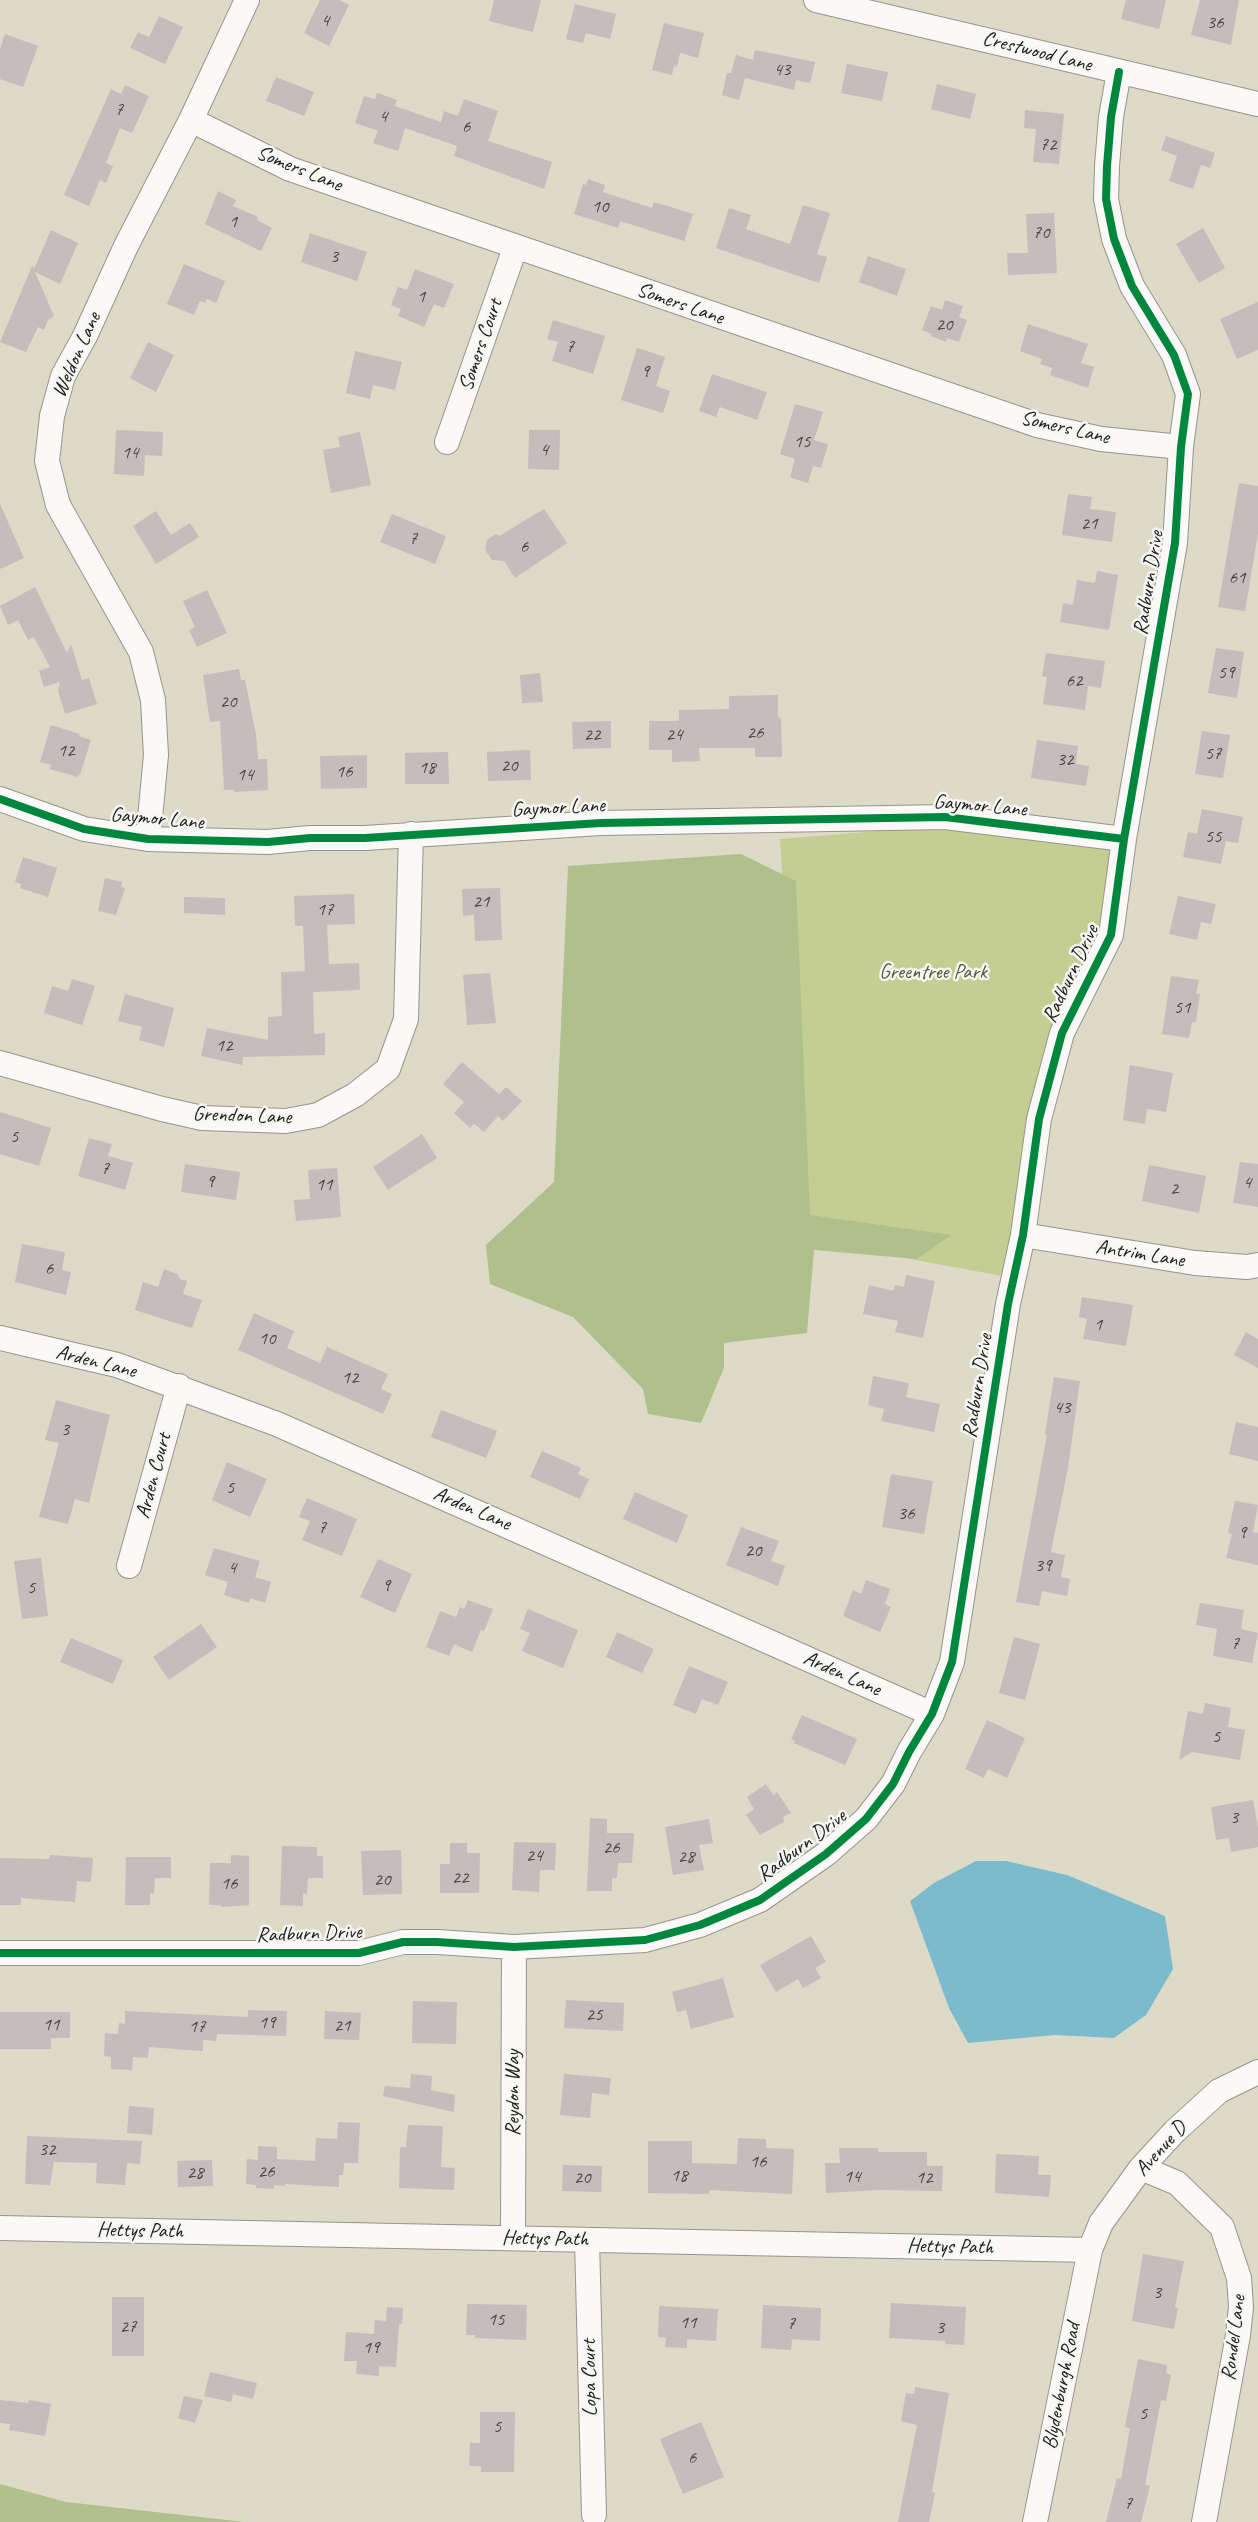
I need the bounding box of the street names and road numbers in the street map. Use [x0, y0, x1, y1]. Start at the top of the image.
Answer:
street label: Crestwood Lane [980, 26, 1094, 78]
street label: Somers Lane [252, 140, 346, 198]
street label: Somers Lane [633, 277, 727, 331]
street label: Somers Court [454, 296, 508, 394]
street label: Weldon Lane [47, 309, 107, 401]
street label: Somers Lane [1018, 406, 1112, 450]
street label: Radburn Drive [1128, 529, 1170, 637]
street label: Gaymor Lane [932, 789, 1028, 823]
street label: Gaymor Lane [511, 793, 605, 823]
street label: Gaymor Lane [109, 802, 205, 836]
street label: Radburn Drive [1037, 921, 1105, 1027]
street label: Grendon Lane [192, 1102, 292, 1130]
street label: Antrim Lane [1094, 1235, 1186, 1273]
street label: Radburn Drive [957, 1332, 999, 1440]
street label: Arden Lane [53, 1340, 139, 1384]
street label: Arden Court [131, 1431, 177, 1521]
street label: Arden Lane [429, 1481, 515, 1537]
street label: Arden Lane [799, 1646, 885, 1702]
street label: Radburn Drive [752, 1804, 852, 1888]
street label: Radburn Drive [256, 1920, 362, 1948]
street label: Reydon Way [500, 2050, 526, 2136]
street label: Avenue D [1130, 2116, 1192, 2182]
street label: Hettys Path [97, 2218, 183, 2244]
street label: Hettys Path [502, 2226, 588, 2252]
street label: Hettys Path [907, 2234, 993, 2260]
street label: Rondel Lane [1216, 2294, 1252, 2382]
street label: Blydenburgh Road [1037, 2321, 1087, 2451]
street label: Lopa Court [577, 2339, 603, 2417]

